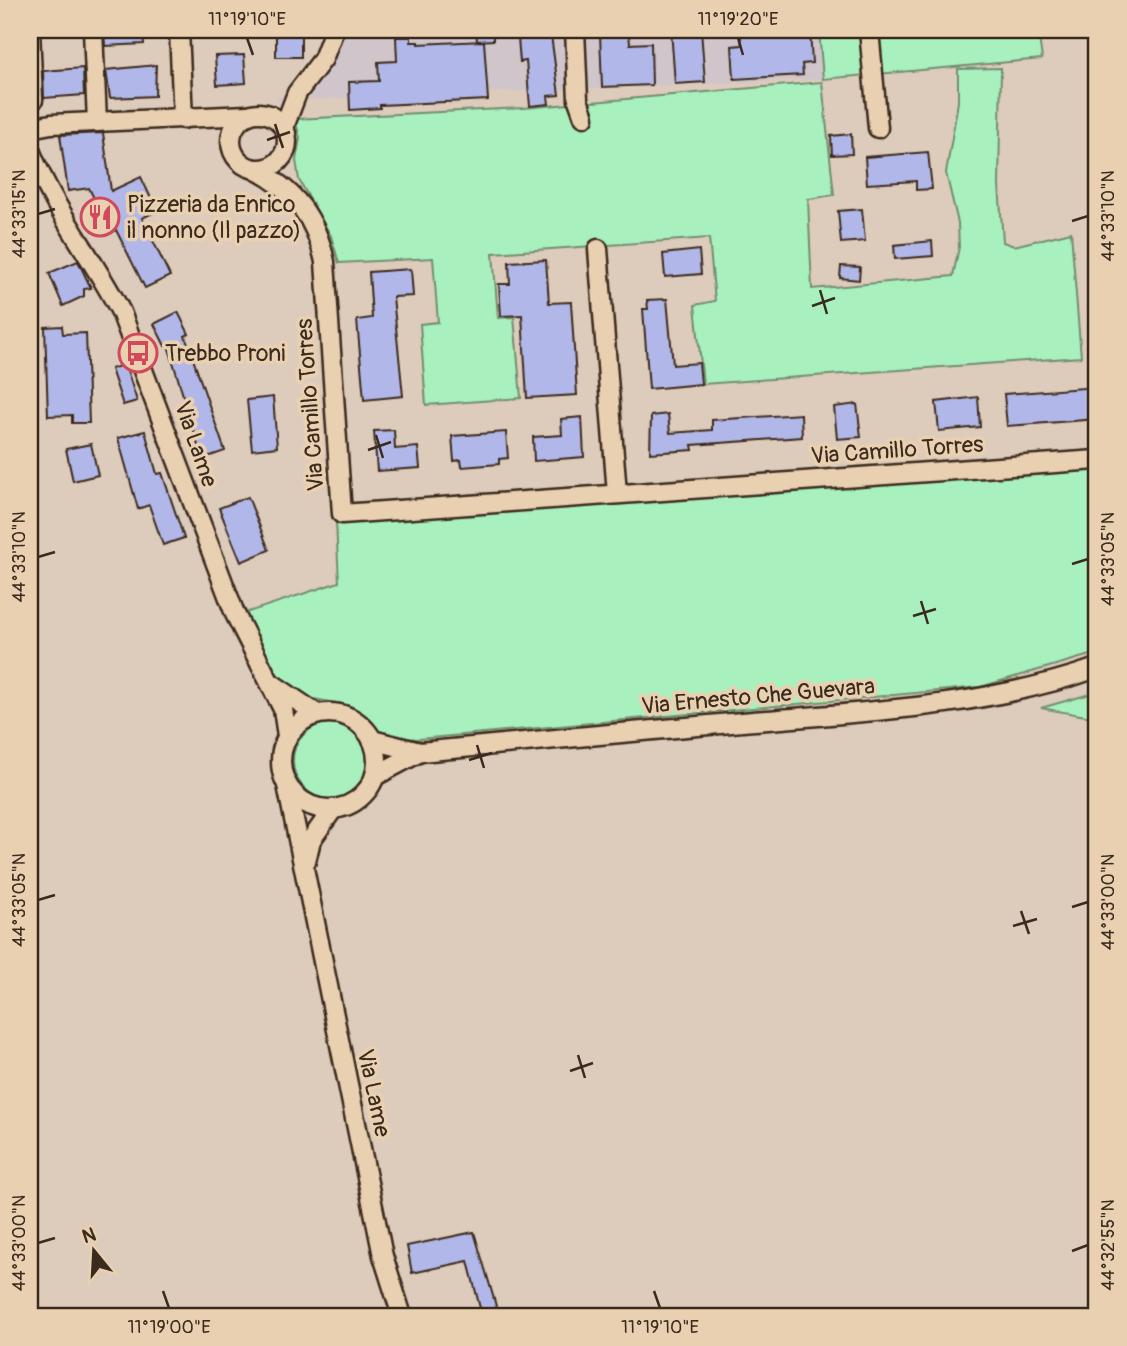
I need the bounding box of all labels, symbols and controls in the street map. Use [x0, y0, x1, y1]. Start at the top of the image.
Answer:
text: 11°19'10"E [208, 8, 286, 31]
text: 11°19'20"E [698, 8, 778, 31]
text: 44°33'15"N [8, 170, 31, 258]
text: 44°33'10"N [1097, 170, 1120, 262]
place label: Pizzeria da Enrico il nonno (Il pazzo) [127, 190, 301, 245]
restaurant icon: Pizzeria da Enrico il nonno (Il pazzo) [79, 196, 121, 238]
street label: Via Camillo Torres [290, 318, 330, 492]
bus stop icon: Trebbo Proni [117, 332, 159, 374]
place label: Trebbo Proni [165, 339, 285, 368]
street label: Via Lame [168, 397, 224, 491]
street label: Via Camillo Torres [810, 430, 984, 470]
text: 44°33'10"N [8, 511, 31, 603]
text: 44°33'05"N [1097, 512, 1120, 606]
street label: Via Ernesto Che Guevara [640, 671, 876, 721]
text: 44°33'05"N [8, 853, 31, 947]
text: 44°33'00"N [1097, 854, 1120, 950]
street label: Via Lame [351, 1046, 398, 1140]
text: 44°33'00"N [8, 1195, 31, 1291]
text: 44°32'55"N [1097, 1199, 1120, 1291]
north arrow [60, 1216, 130, 1286]
text: N [79, 1222, 99, 1249]
text: 11°19'00"E [127, 1316, 211, 1339]
text: 11°19'10"E [621, 1316, 699, 1339]

